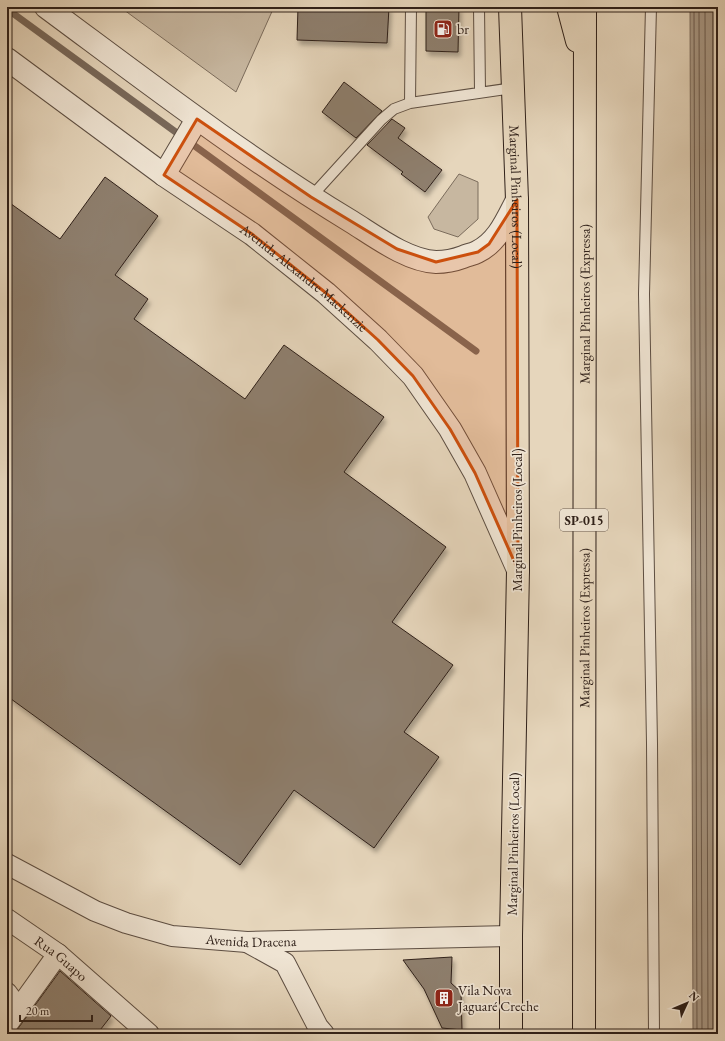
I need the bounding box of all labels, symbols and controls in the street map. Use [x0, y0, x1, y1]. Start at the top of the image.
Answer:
fuel station icon: br [432, 18, 454, 40]
place label: br [457, 20, 469, 38]
street label: Marginal Pinheiros (Local) [505, 125, 526, 269]
street label: Avenida Alexandre Mackenzie [236, 219, 372, 336]
street label: Marginal Pinheiros (Expressa) [576, 224, 594, 384]
street label: Marginal Pinheiros (Local) [508, 448, 526, 592]
road number: SP-015 [560, 509, 608, 531]
street label: Marginal Pinheiros (Expressa) [575, 548, 593, 708]
street label: Marginal Pinheiros (Local) [503, 772, 523, 916]
street label: Avenida Dracena [204, 930, 297, 951]
street label: Rua Guapo [31, 932, 92, 985]
place label: Vila Nova Jaguaré Creche [457, 981, 539, 1015]
north arrow [667, 983, 707, 1023]
building icon: Vila Nova Jaguaré Creche [433, 987, 455, 1009]
text: N [686, 988, 702, 1004]
scale bar [20, 997, 92, 1023]
text: 20 m [26, 1003, 50, 1019]

